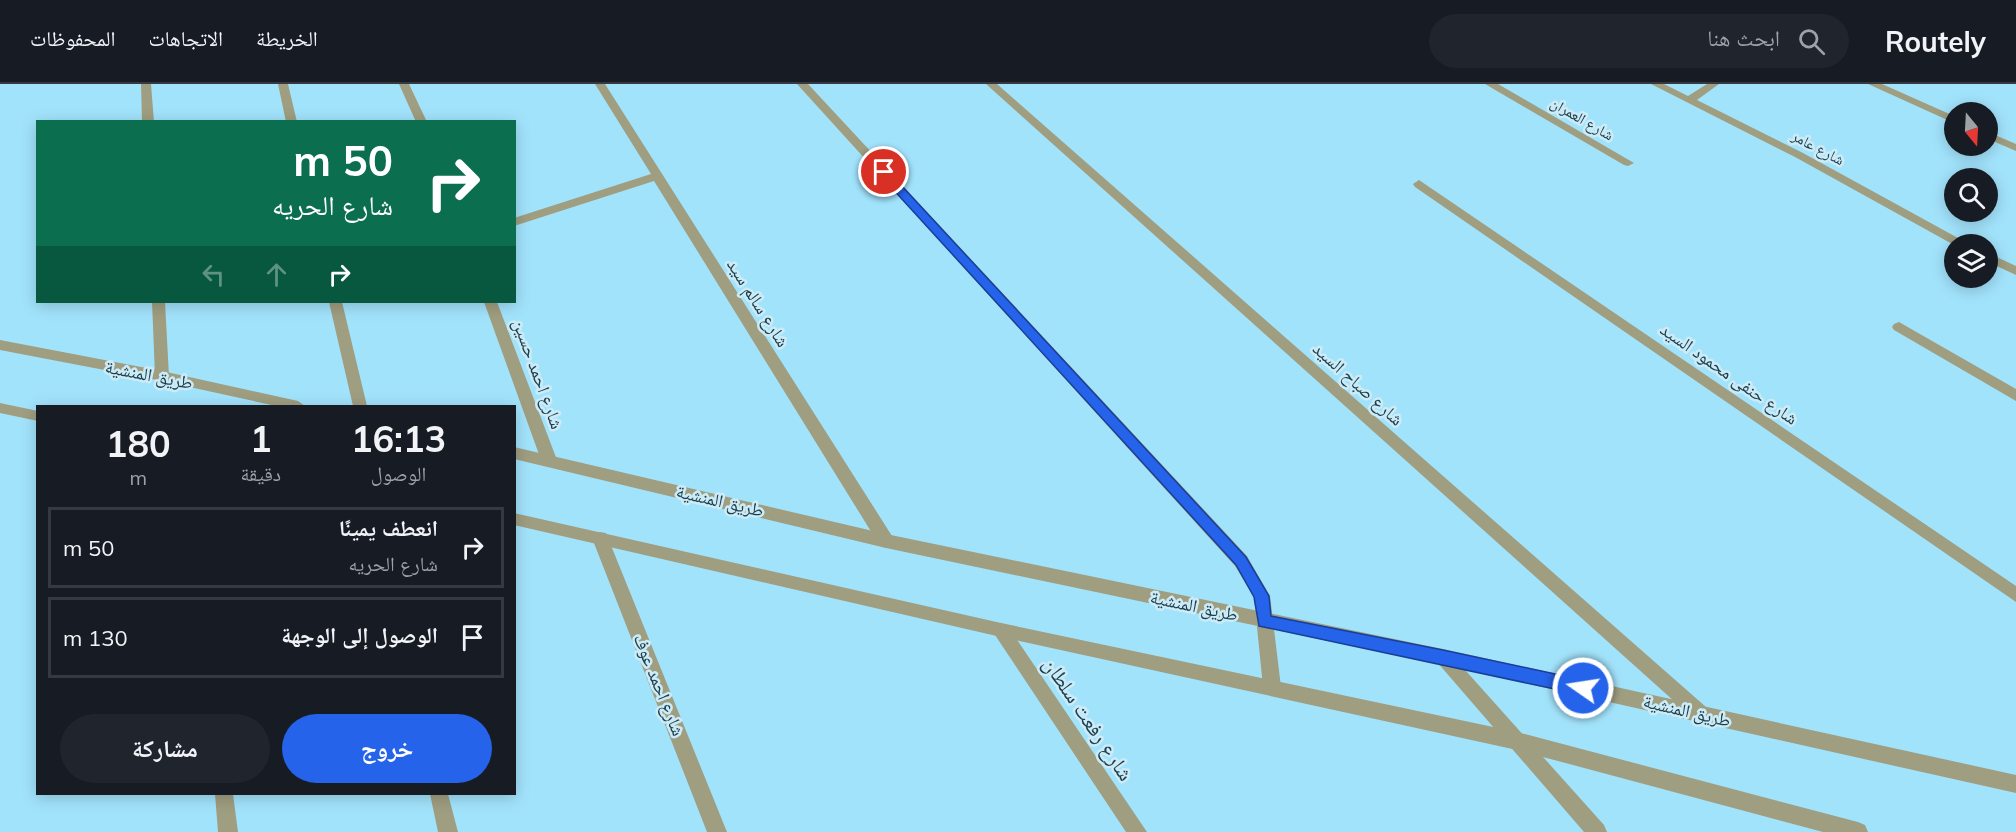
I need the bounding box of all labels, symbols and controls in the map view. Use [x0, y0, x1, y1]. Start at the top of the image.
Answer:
search box [1429, 14, 1849, 68]
text: ابحث هنا [1707, 24, 1780, 52]
text: Routely [1885, 24, 1986, 59]
text: المحفوظات [30, 25, 115, 51]
text: الاتجاهات [148, 25, 223, 51]
text: الخريطة [256, 25, 318, 51]
icon: search [1795, 25, 1828, 58]
street label: شارع العمران [1547, 93, 1617, 145]
north arrow [1944, 102, 1998, 156]
map controls [1944, 102, 1998, 288]
street label: شارع عامر [1787, 125, 1848, 170]
text: 50 m [293, 134, 393, 187]
icon: right [414, 144, 492, 222]
pin [858, 146, 909, 197]
icon: arrive [867, 155, 900, 188]
button: search [1944, 168, 1998, 222]
text: شارع الحريه [272, 188, 393, 222]
button: layers [1944, 234, 1998, 288]
street label: شارع سالم سيد [721, 254, 795, 352]
icon: left [197, 258, 230, 291]
icon: ahead [260, 258, 293, 291]
icon: right [323, 258, 356, 291]
street label: شارع احمد حسين [508, 316, 569, 432]
street label: شارع حنفى محمود السيد [1656, 317, 1803, 430]
street label: شارع صباح السيد [1308, 337, 1408, 431]
street label: طريق المنشية [103, 355, 195, 394]
text: 1 [250, 416, 272, 461]
text: 16:13 [351, 416, 446, 461]
text: 180 [106, 421, 171, 466]
text: دقيقة [240, 461, 281, 486]
text: الوصول [371, 461, 426, 486]
text: m [129, 465, 147, 490]
street label: طريق المنشية [674, 479, 766, 522]
text: انعطف يمينًا [339, 514, 438, 542]
icon: right [456, 531, 489, 564]
text: 50 m [63, 534, 114, 562]
text: شارع الحريه [348, 551, 438, 576]
street label: طريق المنشية [1148, 585, 1240, 626]
text: الوصول إلى الوجهة [281, 621, 438, 649]
icon: arrive [456, 621, 489, 654]
text: 130 m [63, 624, 128, 652]
street label: شارع احمد عوف [629, 630, 690, 739]
street label: شارع رفعت سلطان [1037, 652, 1140, 786]
position arrow [1551, 656, 1615, 720]
street label: طريق المنشية [1641, 689, 1733, 732]
button: مشاركة [60, 714, 270, 783]
button: خروج [282, 714, 492, 783]

